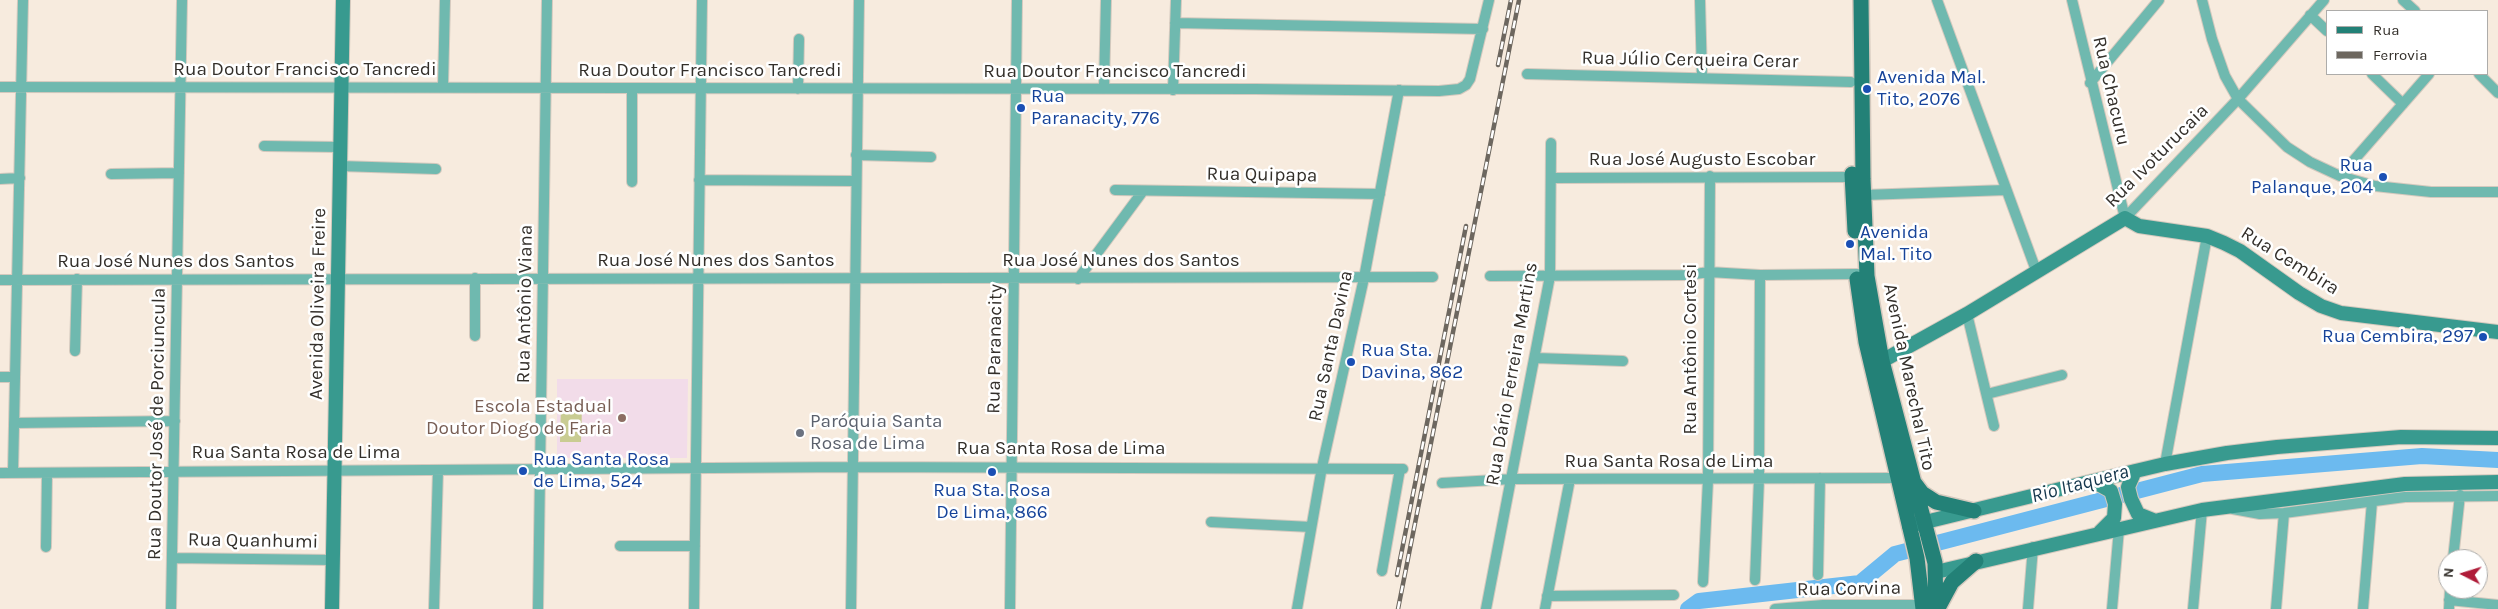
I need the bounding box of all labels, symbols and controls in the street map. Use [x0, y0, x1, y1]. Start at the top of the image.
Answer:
legend [2326, 10, 2488, 75]
text: Rua [2373, 21, 2400, 39]
street label: Rua Chacuru [2087, 34, 2135, 148]
text: Ferrovia [2373, 46, 2427, 64]
street label: Rua Júlio Cerqueira Cerar [1581, 47, 1799, 73]
street label: Rua Doutor Francisco Tancredi [173, 59, 437, 81]
street label: Rua Doutor Francisco Tancredi [578, 60, 842, 82]
street label: Rua Doutor Francisco Tancredi [983, 61, 1247, 83]
place label: Avenida Mal. Tito, 2076 [1877, 67, 1985, 111]
marker: Avenida Mal. Tito, 2076 [1861, 83, 1873, 95]
place label: Rua Paranacity, 776 [1031, 86, 1160, 130]
street label: Rua Ivoturucaia [2101, 100, 2213, 212]
marker: Rua Paranacity, 776 [1015, 102, 1027, 114]
street label: Rua José Augusto Escobar [1589, 149, 1815, 171]
place label: Rua Palanque, 204 [2251, 155, 2373, 199]
street label: Rua Quipapa [1206, 163, 1318, 187]
marker: Rua Palanque, 204 [2377, 171, 2389, 183]
street label: Avenida Oliveira Freire [305, 208, 331, 400]
place label: Avenida Mal. Tito [1860, 222, 1932, 266]
street label: Rua Cembira [2237, 222, 2343, 300]
street label: Rua Antônio Viana [512, 224, 538, 384]
marker: Avenida Mal. Tito [1844, 238, 1856, 250]
street label: Rua José Nunes dos Santos [597, 250, 835, 272]
street label: Rua José Nunes dos Santos [1002, 250, 1240, 272]
street label: Rua José Nunes dos Santos [57, 251, 295, 273]
street label: Rua Dário Ferreira Martins [1481, 261, 1543, 487]
street label: Rua Antônio Cortesi [1680, 263, 1702, 435]
street label: Rua Santa Davina [1304, 268, 1358, 424]
street label: Avenida Marechal Tito [1878, 281, 1940, 473]
street label: Rua Paranacity [982, 284, 1008, 414]
street label: Rua Doutor José de Porciuncula [143, 288, 171, 560]
place label: Rua Cembira, 297 [2322, 326, 2473, 348]
marker: Rua Cembira, 297 [2477, 331, 2489, 343]
place label: Rua Sta. Davina, 862 [1361, 340, 1463, 384]
marker: Rua Sta. Davina, 862 [1345, 356, 1357, 368]
place label: Escola Estadual Doutor Diogo de Faria [426, 396, 612, 440]
place label: Paróquia Santa Rosa de Lima [810, 411, 942, 455]
marker: Escola Estadual Doutor Diogo de Faria [616, 412, 628, 424]
marker: Paróquia Santa Rosa de Lima [794, 427, 806, 439]
street label: Rua Santa Rosa de Lima [957, 438, 1165, 460]
street label: Rua Santa Rosa de Lima [192, 442, 400, 464]
place label: Rua Santa Rosa de Lima, 524 [533, 449, 669, 493]
street label: Rua Santa Rosa de Lima [1565, 451, 1773, 473]
water label: Rio Itaquera [2029, 459, 2131, 509]
marker: Rua Santa Rosa de Lima, 524 [517, 465, 529, 477]
marker: Rua Sta. Rosa De Lima, 866 [986, 466, 998, 478]
place label: Rua Sta. Rosa De Lima, 866 [933, 480, 1051, 524]
street label: Rua Quanhumi [188, 528, 318, 554]
north arrow [2438, 549, 2488, 599]
text: N [2440, 567, 2457, 578]
street label: Rua Corvina [1797, 577, 1901, 601]

